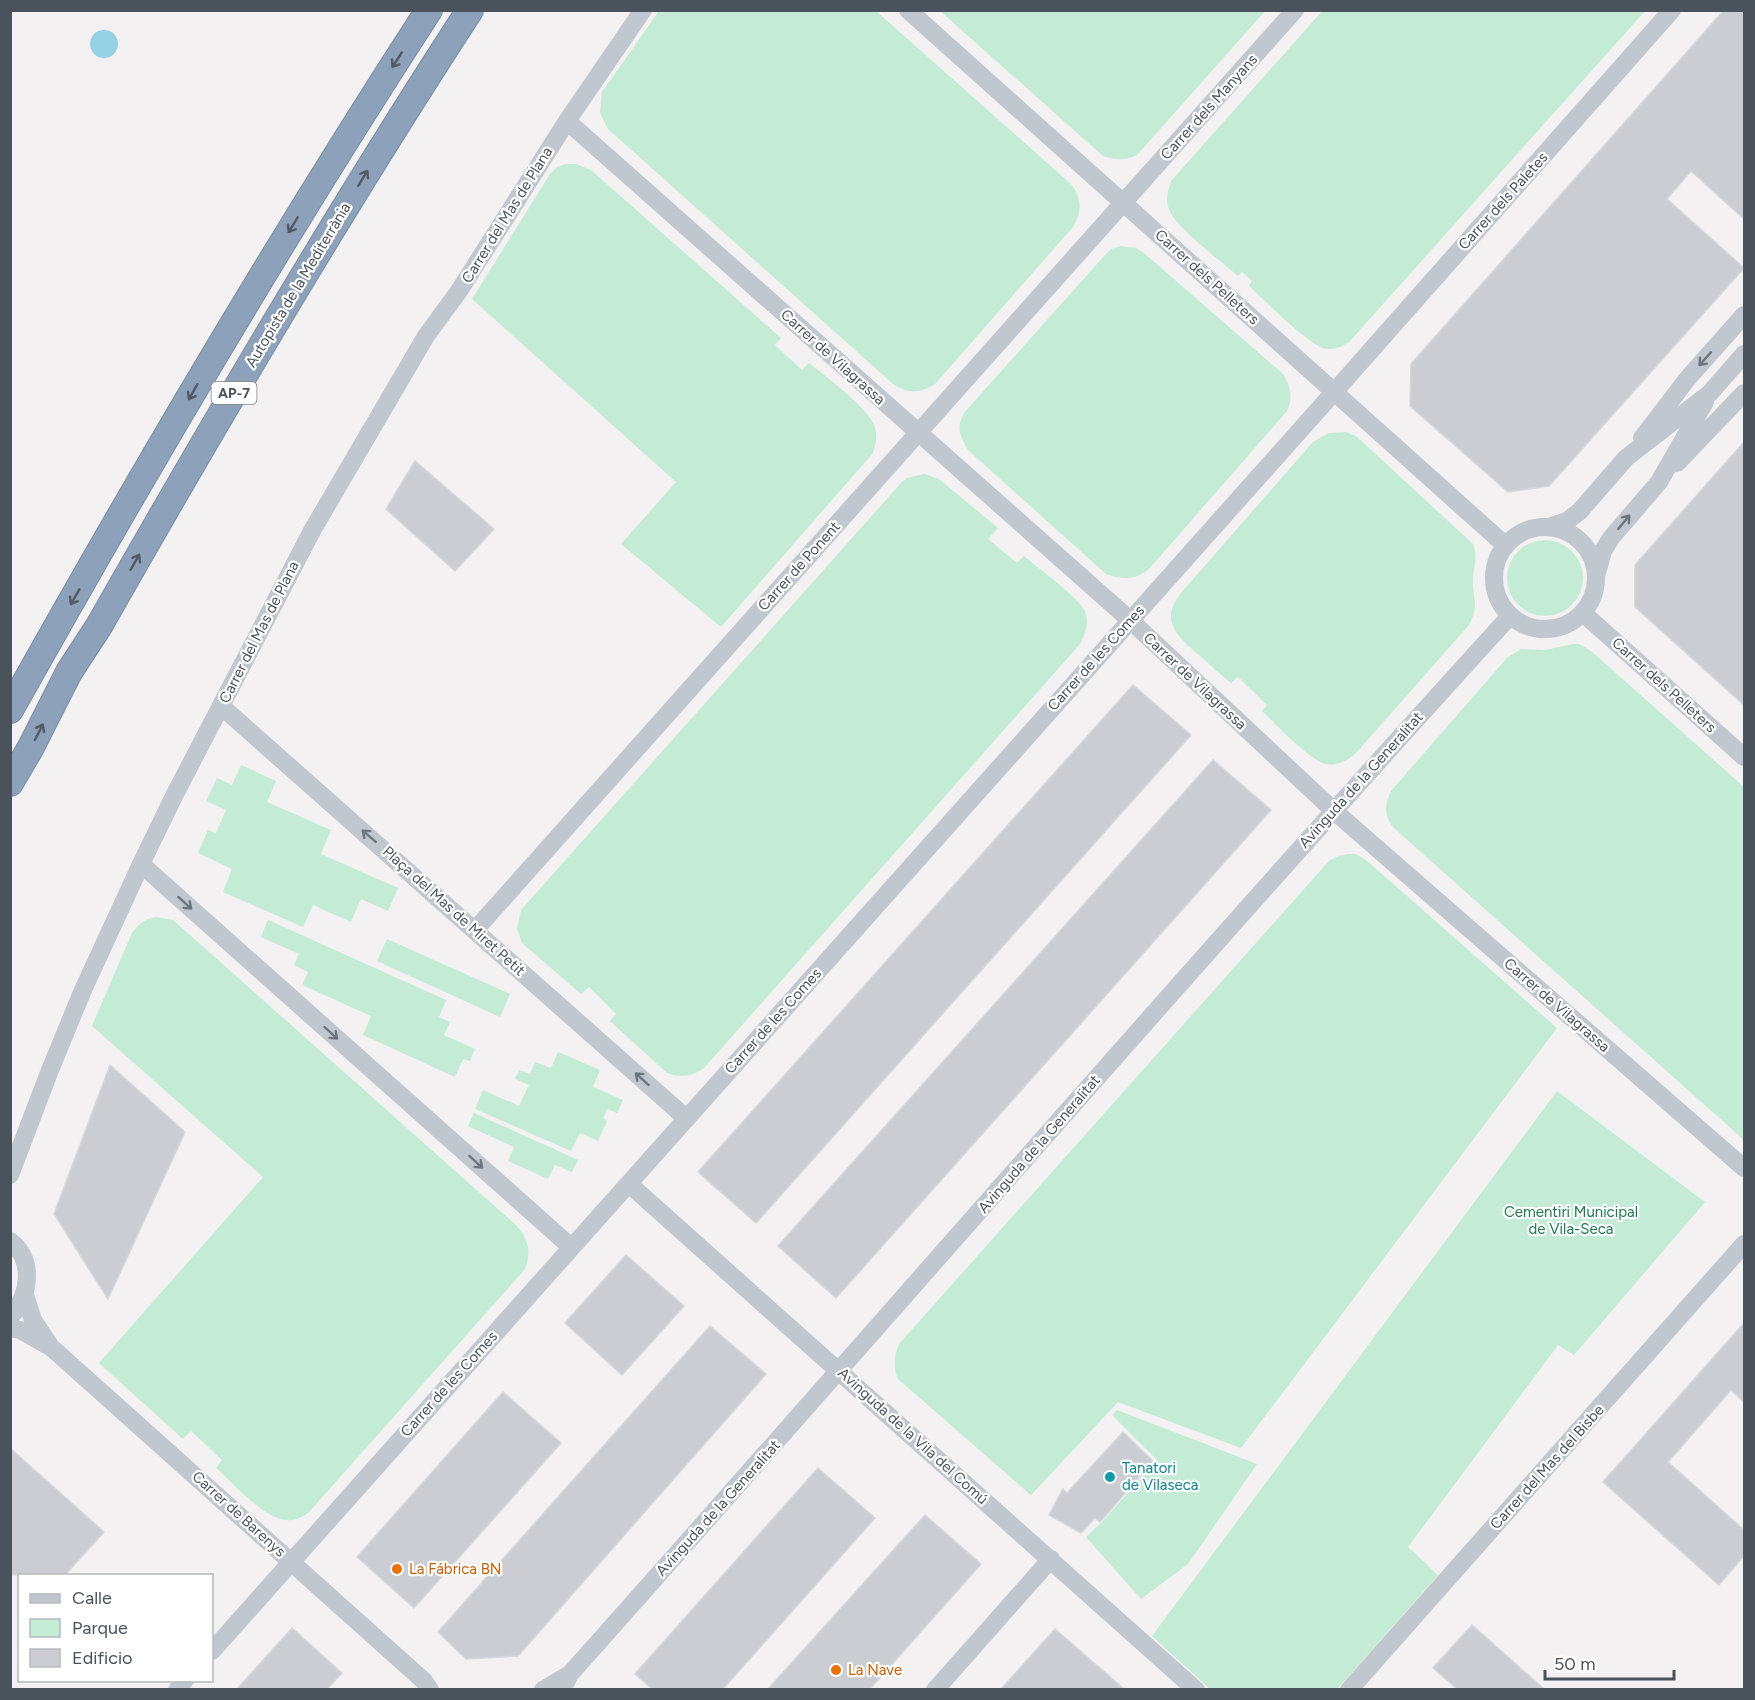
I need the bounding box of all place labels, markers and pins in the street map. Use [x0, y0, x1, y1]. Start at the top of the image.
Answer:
place label: Tanatori de Vilaseca [1122, 1459, 1198, 1494]
marker: Tanatori de Vilaseca [1103, 1470, 1117, 1484]
place label: La Fábrica BN [409, 1560, 501, 1578]
marker: La Fábrica BN [390, 1562, 404, 1576]
place label: La Nave [848, 1661, 902, 1679]
marker: La Nave [829, 1663, 843, 1677]

